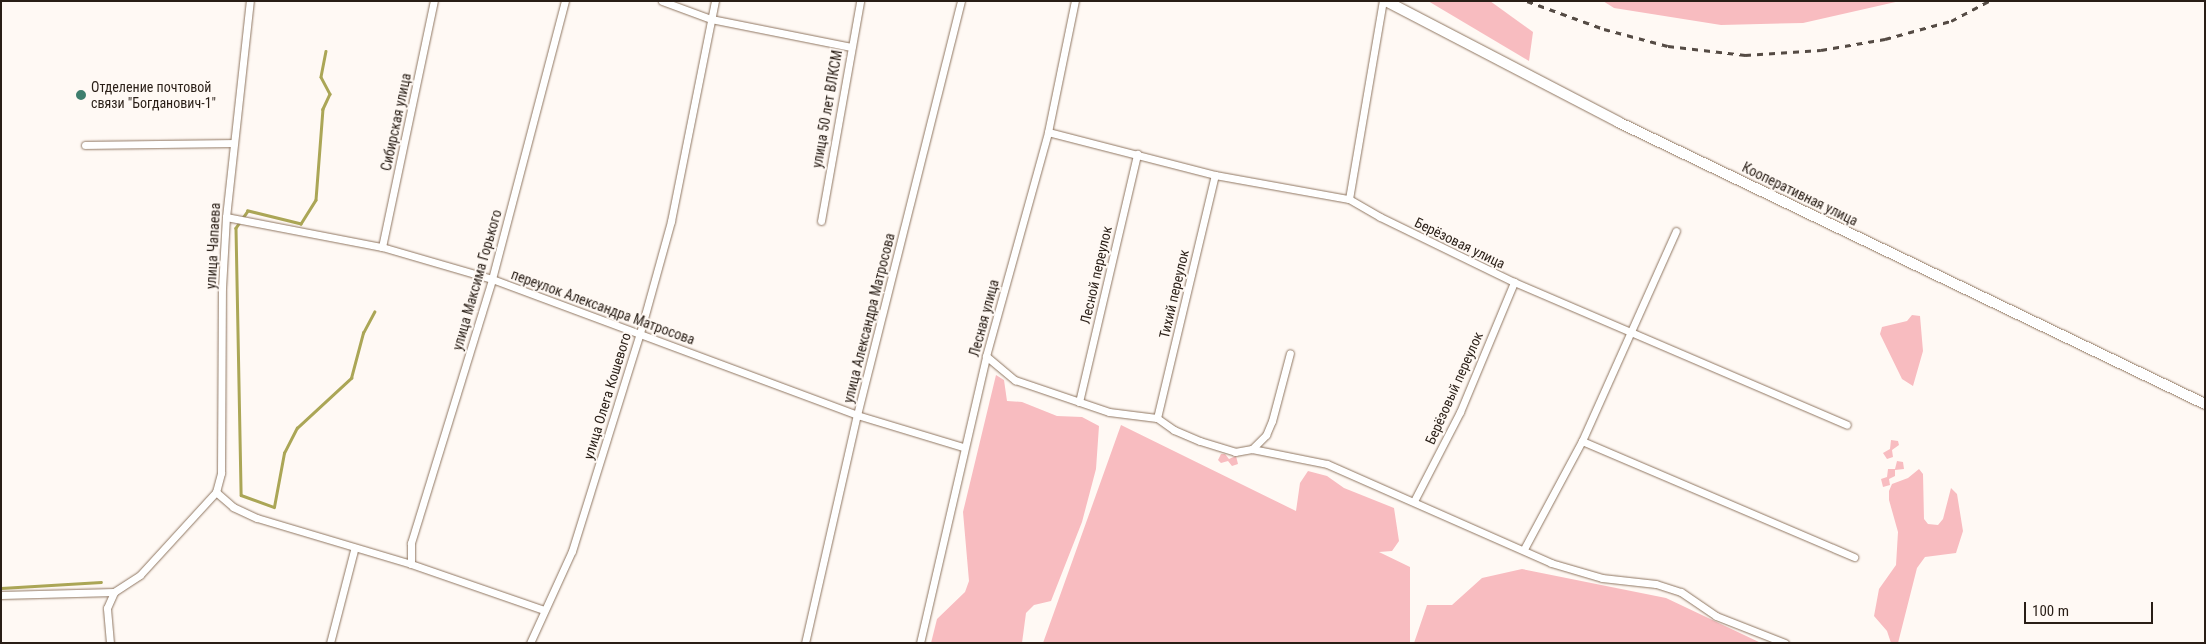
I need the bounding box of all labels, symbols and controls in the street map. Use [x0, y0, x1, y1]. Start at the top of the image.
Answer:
street label: улица 50 лет ВЛКСМ [808, 49, 846, 169]
street label: Сибирская улица [377, 72, 415, 172]
place label: Отделение почтовой связи "Богданович-1" [91, 79, 216, 111]
marker: Отделение почтовой связи "Богданович-1" [75, 89, 87, 101]
street label: Кооперативная улица [1739, 159, 1861, 229]
street label: улица Чапаева [202, 202, 224, 290]
street label: улица Максима Горького [449, 208, 505, 352]
street label: Берёзовая улица [1412, 214, 1508, 272]
street label: Лесной переулок [1077, 225, 1115, 325]
street label: улица Александра Матросова [840, 231, 898, 405]
street label: Тихий переулок [1156, 248, 1192, 340]
street label: переулок Александра Матросова [509, 266, 697, 348]
street label: Лесная улица [966, 278, 1002, 358]
street label: Берёзовый переулок [1422, 329, 1486, 447]
street label: улица Олега Кошевого [580, 331, 634, 461]
scale bar [2026, 592, 2155, 624]
text: 100 m [2032, 602, 2069, 620]

